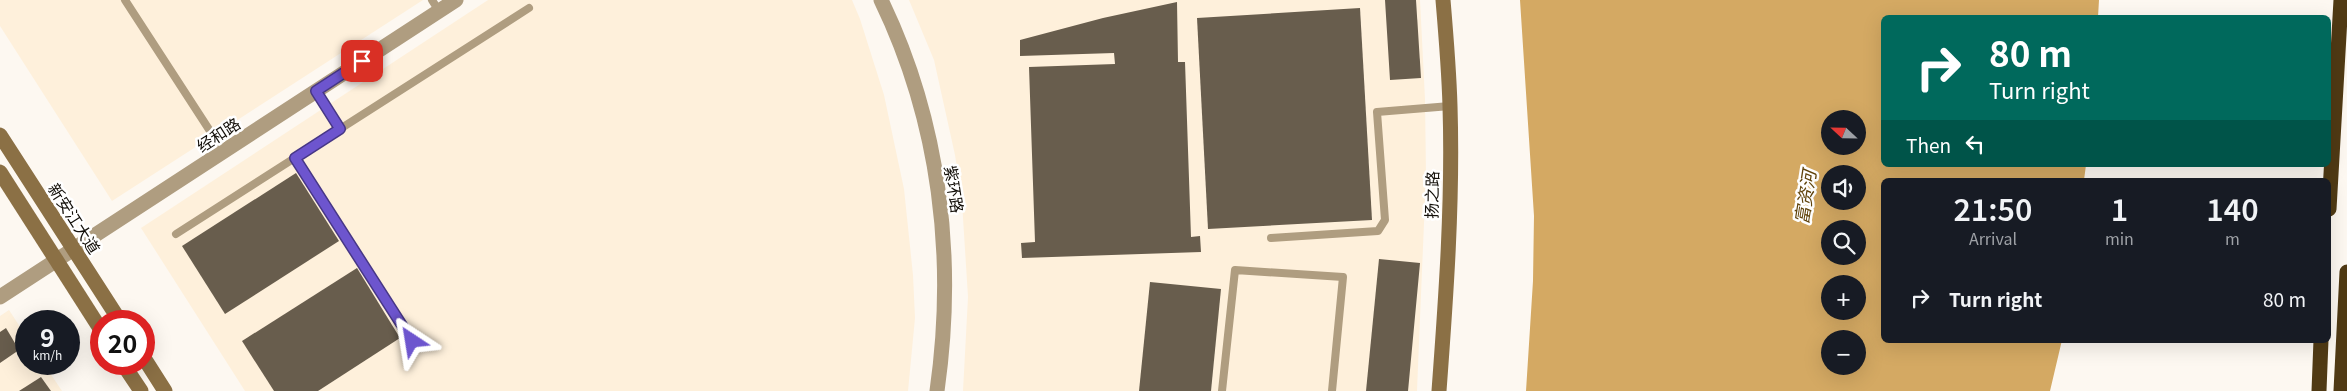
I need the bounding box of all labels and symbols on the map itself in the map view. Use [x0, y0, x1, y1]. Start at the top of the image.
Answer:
pin [341, 40, 383, 82]
north arrow [1821, 110, 1866, 155]
street label: 经和路 [191, 111, 245, 157]
street label: 紫环路 [939, 163, 971, 215]
water label: 富资河 [1787, 165, 1822, 226]
street label: 扬之路 [1419, 171, 1443, 219]
street label: 新安江大道 [43, 178, 107, 258]
speed limit sign: 20 [90, 310, 155, 375]
position arrow [385, 314, 437, 366]

